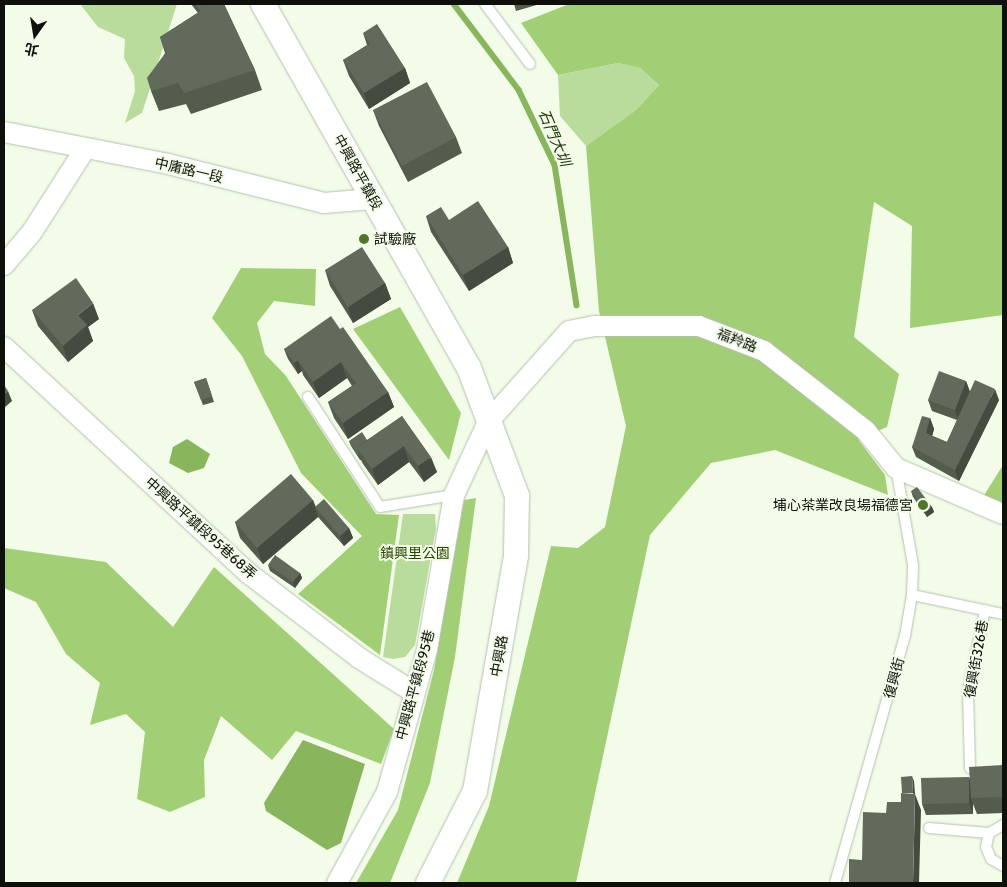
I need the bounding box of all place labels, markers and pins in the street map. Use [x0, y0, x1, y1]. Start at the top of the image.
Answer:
place label: 試驗廠 [374, 231, 416, 247]
marker: 試驗廠 [358, 233, 370, 245]
place label: 埔心茶業改良場福德宮 [773, 497, 913, 513]
marker: 埔心茶業改良場福德宮 [917, 499, 929, 511]

